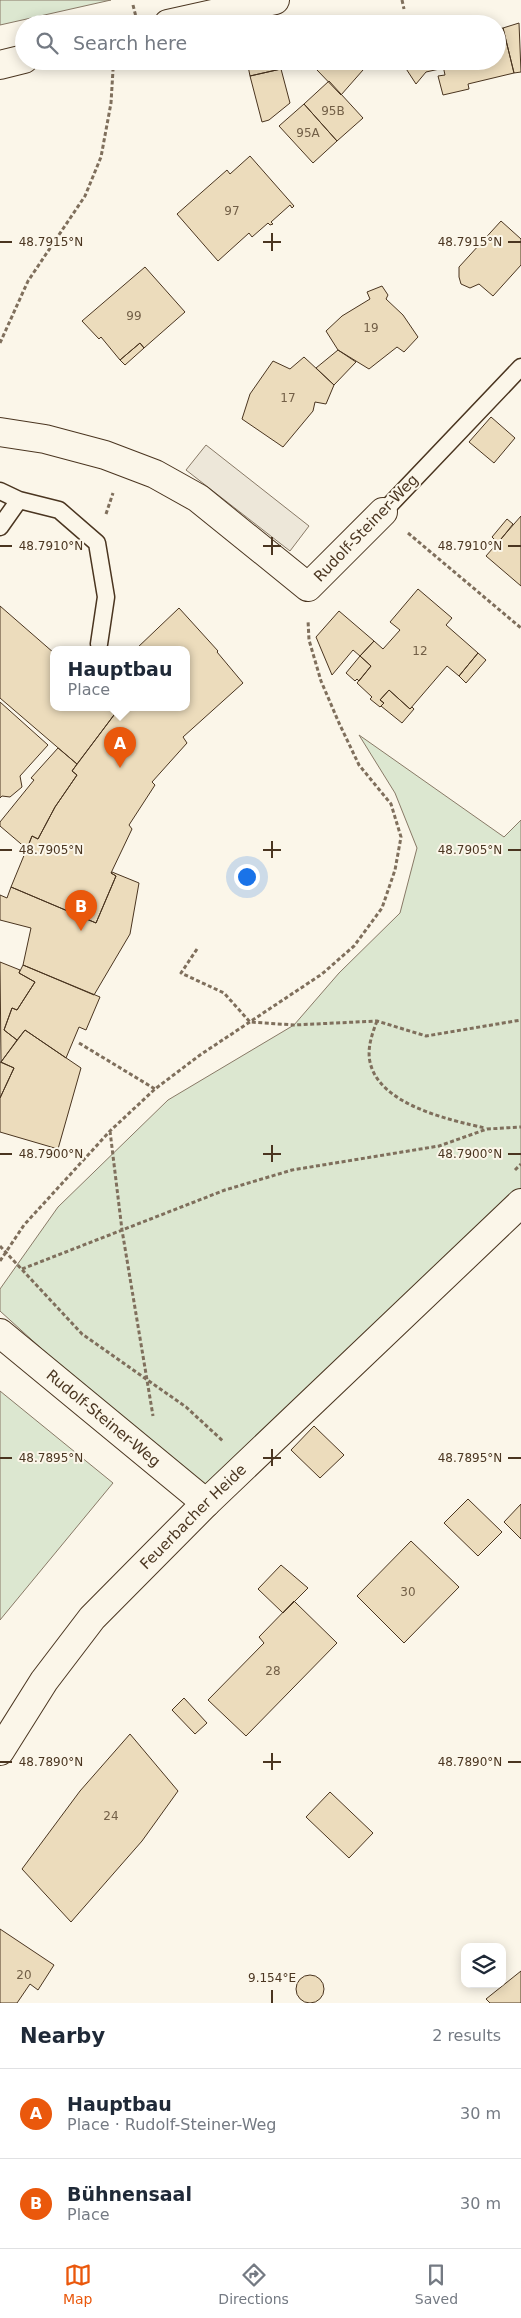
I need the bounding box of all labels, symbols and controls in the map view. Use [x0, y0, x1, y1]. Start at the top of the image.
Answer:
search box [15, 15, 506, 70]
icon: search [33, 29, 61, 57]
text: Search here [73, 32, 187, 54]
house number: 95B [321, 104, 345, 118]
house number: 95A [296, 126, 321, 140]
house number: 97 [224, 204, 240, 218]
text: 48.7915°N [19, 235, 83, 249]
text: 48.7915°N [438, 235, 502, 249]
house number: 99 [126, 309, 142, 323]
house number: 19 [363, 321, 379, 335]
house number: 17 [280, 391, 296, 405]
street label: Rudolf-Steiner-Weg [310, 471, 422, 585]
text: 48.7910°N [19, 539, 83, 553]
text: 48.7910°N [438, 539, 502, 553]
house number: 12 [412, 644, 428, 658]
popup [50, 646, 190, 711]
text: Hauptbau [68, 658, 172, 680]
text: Place [68, 680, 110, 699]
pin: A [104, 727, 136, 768]
text: 48.7905°N [19, 843, 83, 857]
text: 48.7905°N [438, 843, 502, 857]
your location [234, 864, 260, 890]
pin: B [65, 890, 97, 931]
text: 48.7900°N [19, 1147, 83, 1161]
text: 48.7900°N [438, 1147, 502, 1161]
street label: Rudolf-Steiner-Weg [43, 1366, 164, 1471]
text: 48.7895°N [19, 1451, 83, 1465]
text: 48.7895°N [438, 1451, 502, 1465]
street label: Feuerbacher Heide [136, 1460, 250, 1573]
house number: 30 [400, 1585, 416, 1599]
house number: 28 [265, 1664, 281, 1678]
text: 48.7890°N [19, 1755, 83, 1769]
text: 48.7890°N [438, 1755, 502, 1769]
house number: 24 [103, 1809, 119, 1823]
map controls [461, 1943, 506, 1988]
button: layers [461, 1943, 506, 1988]
house number: 20 [16, 1968, 32, 1982]
text: 9.154°E [248, 1971, 296, 1985]
text: Nearby [20, 2024, 105, 2048]
text: 2 results [432, 2026, 501, 2045]
text: Hauptbau [67, 2093, 172, 2115]
text: A [30, 2104, 42, 2123]
text: 30 m [460, 2104, 501, 2123]
text: Place · Rudolf-Steiner-Weg [67, 2115, 277, 2134]
text: Bühnensaal [67, 2183, 192, 2205]
text: B [30, 2194, 42, 2213]
text: 30 m [460, 2194, 501, 2213]
text: Place [67, 2205, 110, 2224]
tab: Map [63, 2261, 92, 2307]
tab: Directions [218, 2261, 289, 2307]
tab: Saved [415, 2261, 458, 2307]

